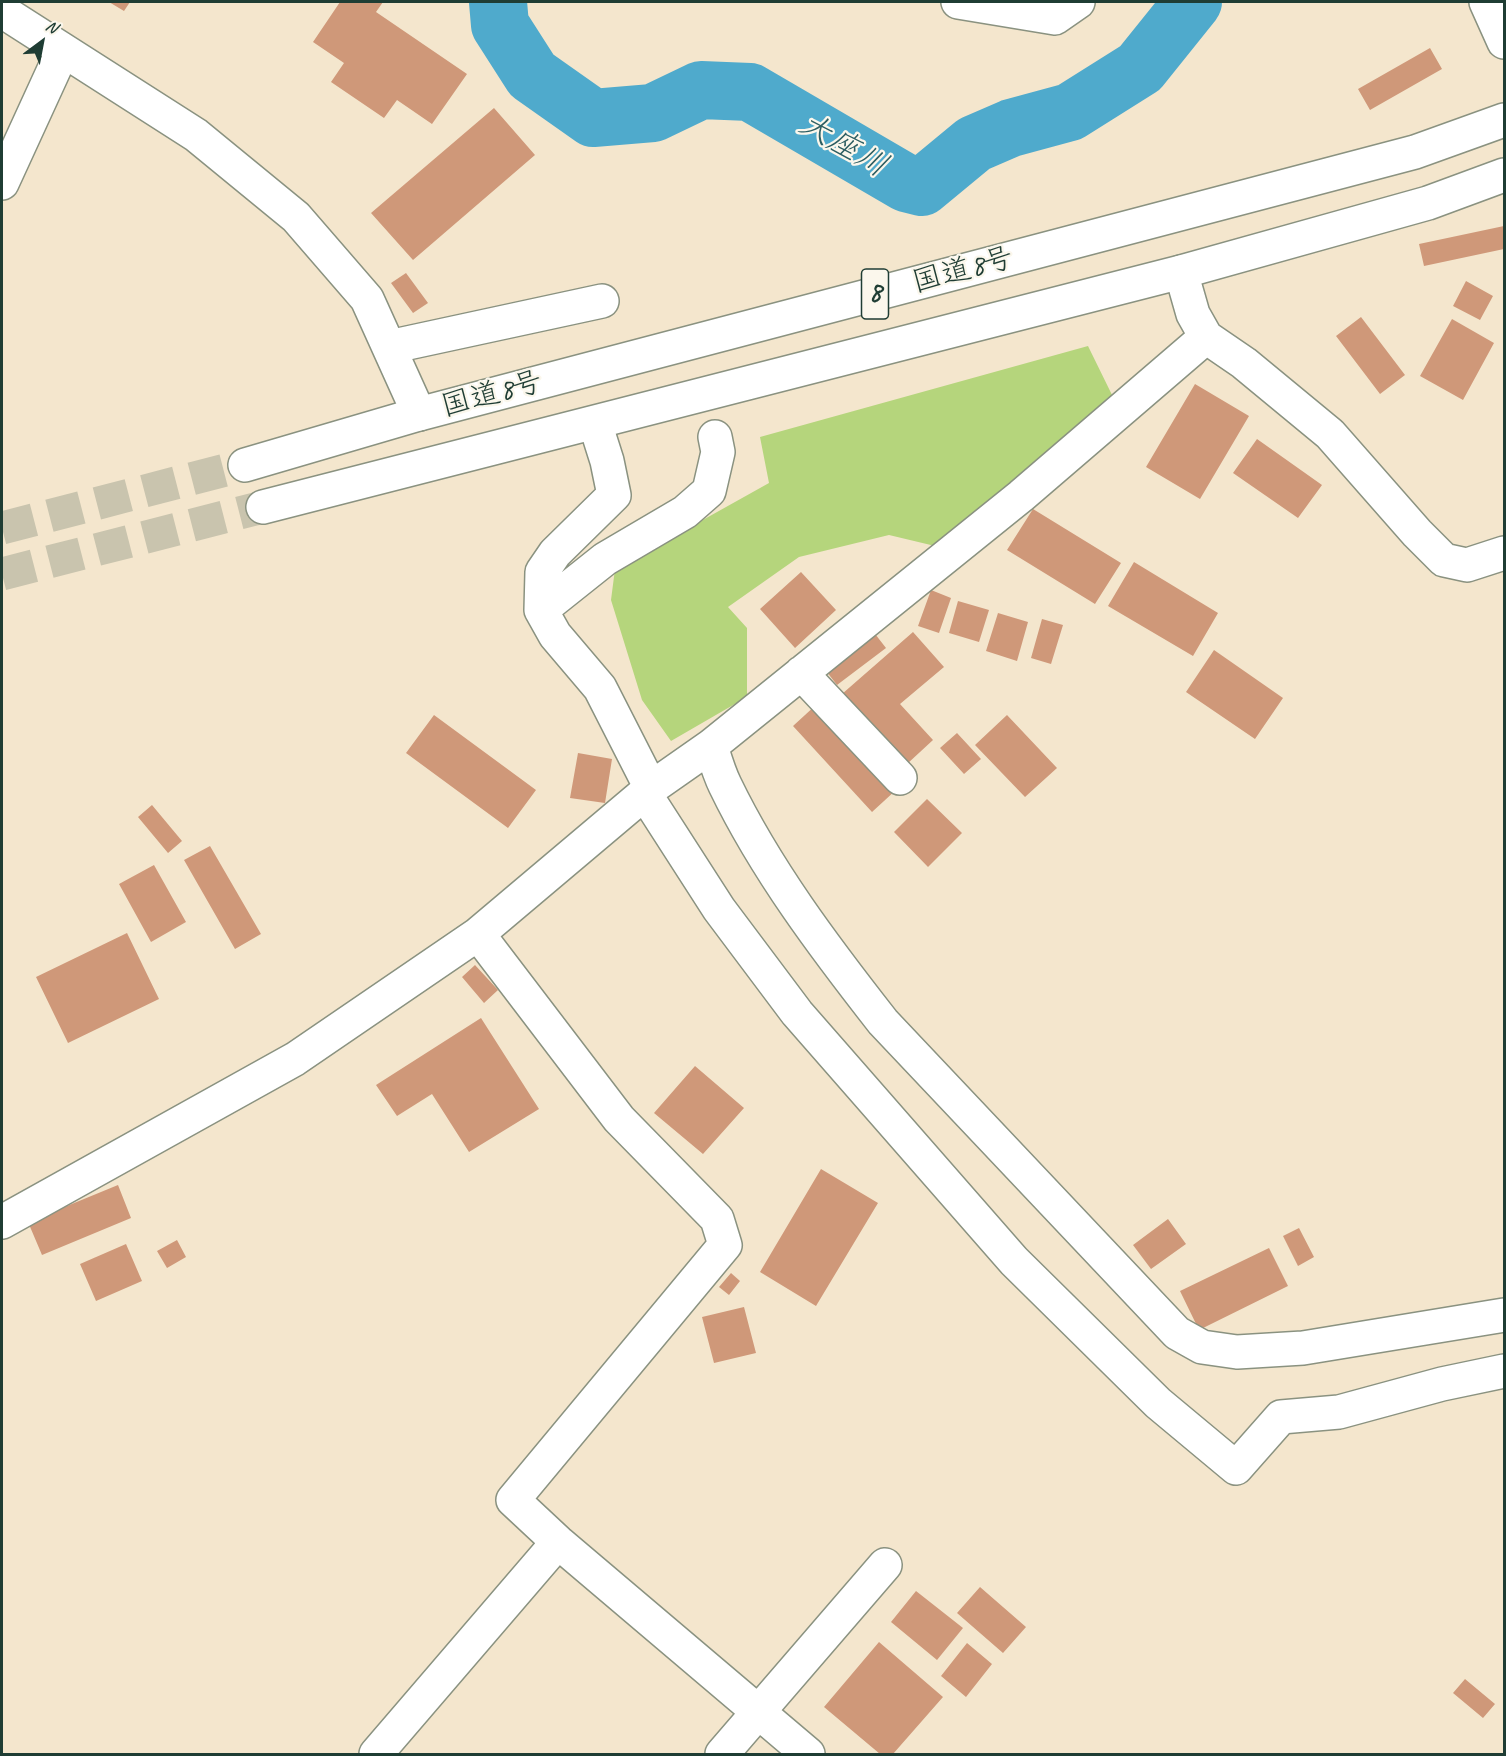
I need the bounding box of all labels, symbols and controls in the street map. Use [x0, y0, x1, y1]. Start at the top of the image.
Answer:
north arrow [12, 12, 72, 72]
text: N [42, 16, 61, 38]
water label: 大座川 [792, 105, 894, 187]
street label: 国道8号 [908, 240, 1018, 302]
road number: 8 [862, 269, 888, 319]
street label: 国道8号 [437, 364, 547, 426]

